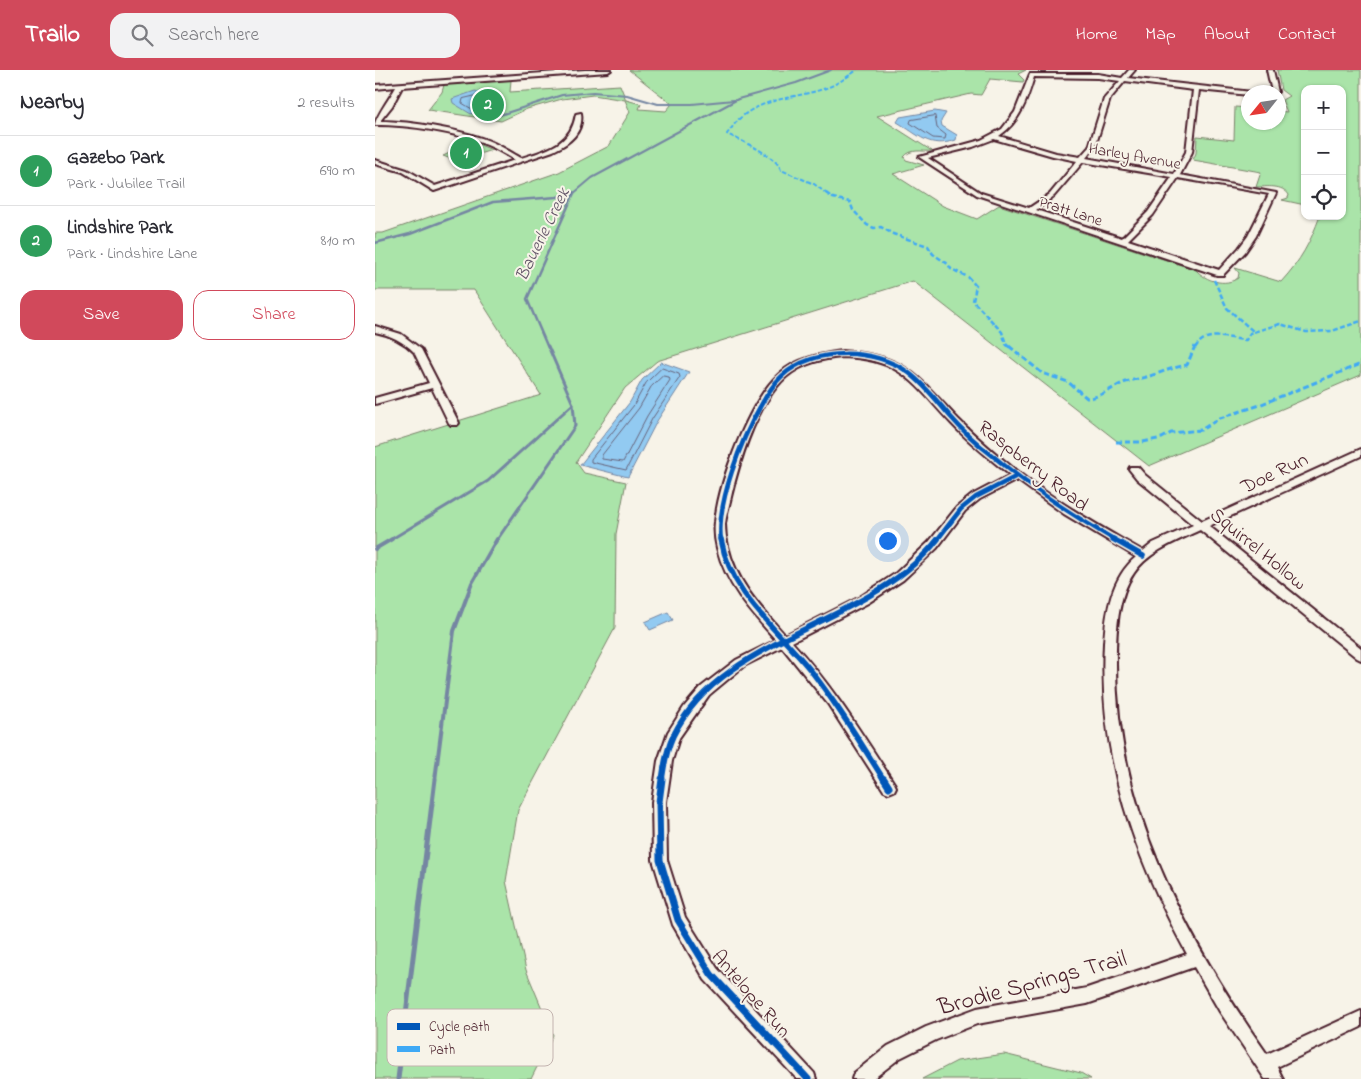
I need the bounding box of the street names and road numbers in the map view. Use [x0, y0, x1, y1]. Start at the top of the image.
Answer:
street label: Harley Avenue [1087, 137, 1184, 177]
street label: Pratt Lane [1035, 190, 1106, 234]
street label: Raspberry Road [971, 414, 1094, 520]
street label: Doe Run [1236, 446, 1314, 503]
street label: Squirrel Hollow [1203, 502, 1312, 598]
street label: Brodie Springs Trail [933, 942, 1131, 1027]
street label: Antelope Run [703, 944, 797, 1045]

